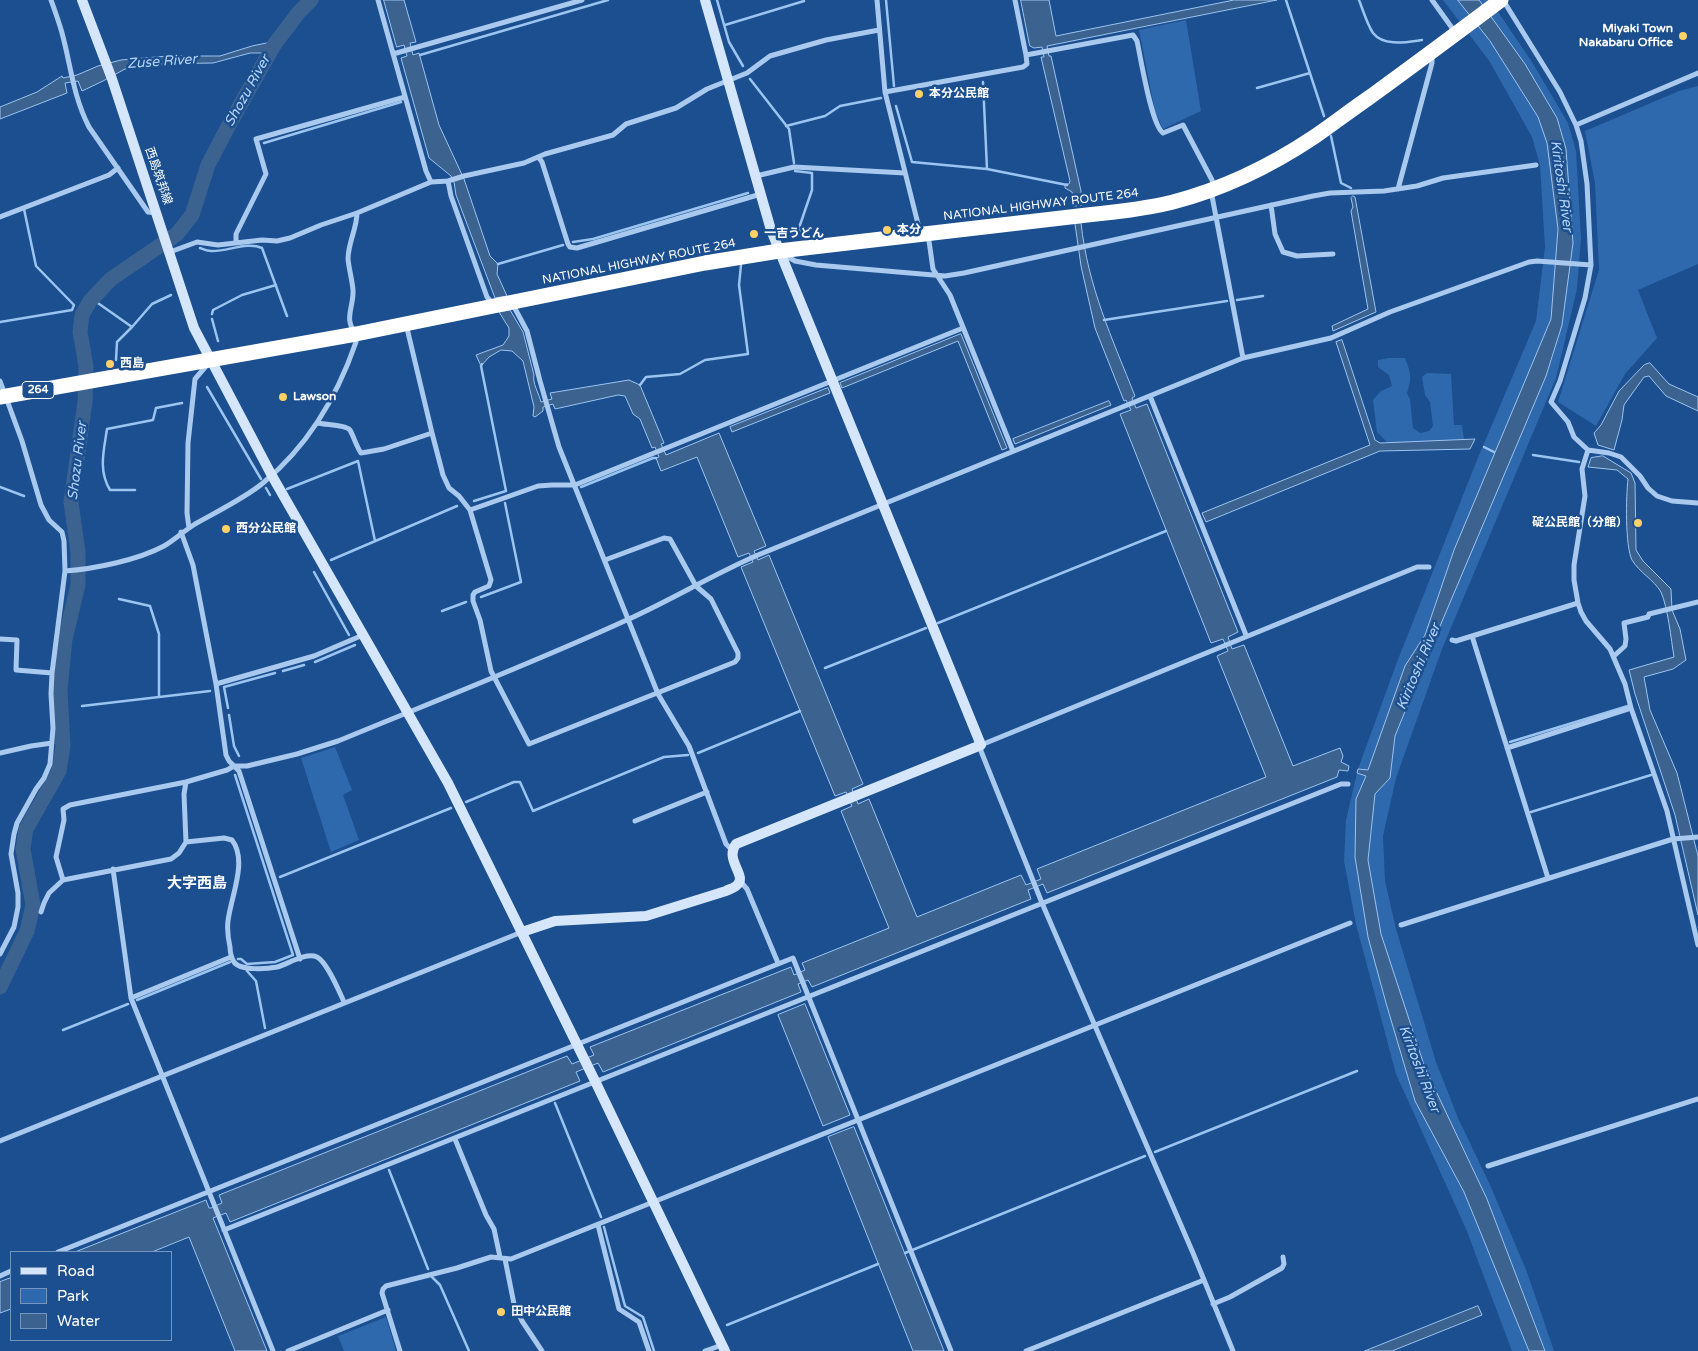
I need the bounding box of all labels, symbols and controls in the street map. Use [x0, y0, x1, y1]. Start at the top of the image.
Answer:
place label: Miyaki Town Nakabaru Office [1579, 22, 1673, 50]
marker: Miyaki Town Nakabaru Office [1677, 30, 1689, 42]
water label: Zuse River [127, 51, 197, 73]
water label: Shozu River [222, 52, 274, 130]
place label: 本分公民館 [929, 87, 989, 101]
marker: 本分公民館 [913, 88, 925, 100]
water label: Kiritoshi River [1546, 139, 1576, 233]
street label: 西島筑邦線 [141, 145, 175, 207]
street label: NATIONAL HIGHWAY ROUTE 264 [942, 186, 1140, 224]
place label: 本分 [897, 223, 921, 237]
marker: 本分 [881, 224, 893, 236]
place label: 一吉うどん [764, 227, 824, 241]
marker: 一吉うどん [748, 228, 760, 240]
street label: NATIONAL HIGHWAY ROUTE 264 [541, 236, 737, 288]
place label: 西島 [120, 357, 144, 371]
marker: 西島 [104, 358, 116, 370]
road number: 264 [22, 382, 54, 398]
place label: Lawson [293, 390, 336, 404]
marker: Lawson [277, 391, 289, 403]
water label: Shozu River [65, 421, 91, 501]
place label: 碇公民館（分館） [1532, 516, 1628, 530]
marker: 碇公民館（分館） [1632, 517, 1644, 529]
place label: 西分公民館 [236, 522, 296, 536]
marker: 西分公民館 [220, 523, 232, 535]
water label: Kiritoshi River [1393, 621, 1445, 713]
district label: 大字西島 [167, 875, 227, 893]
water label: Kiritoshi River [1395, 1023, 1443, 1115]
legend [10, 1251, 172, 1341]
text: Road [57, 1262, 95, 1280]
text: Park [57, 1287, 89, 1305]
place label: 田中公民館 [511, 1305, 571, 1319]
marker: 田中公民館 [495, 1306, 507, 1318]
text: Water [57, 1312, 100, 1330]

